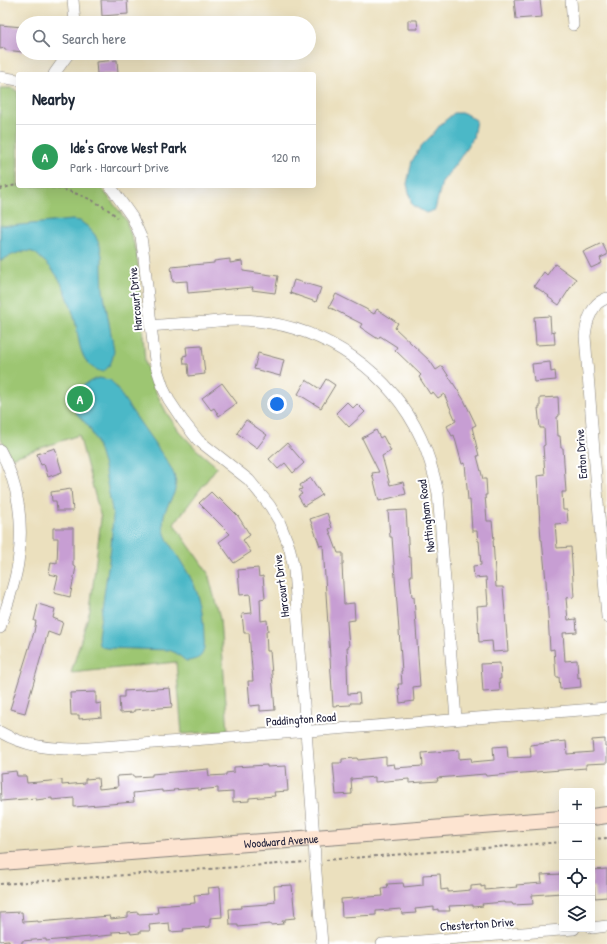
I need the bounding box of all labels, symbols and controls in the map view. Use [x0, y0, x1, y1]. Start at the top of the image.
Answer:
search box [16, 16, 316, 60]
icon: search [30, 27, 52, 49]
text: Search here [62, 28, 126, 49]
text: Nearby [32, 87, 75, 110]
text: Ide's Grove West Park [70, 137, 186, 158]
text: A [42, 148, 48, 166]
text: 120 m [272, 148, 300, 166]
text: Park · Harcourt Drive [70, 158, 169, 176]
street label: Harcourt Drive [124, 266, 146, 331]
pin: A [67, 384, 93, 414]
your location [267, 394, 287, 414]
street label: Eaton Drive [571, 428, 591, 479]
street label: Nottingham Road [413, 478, 439, 553]
street label: Harcourt Drive [269, 553, 293, 618]
street label: Paddington Road [265, 708, 337, 730]
map controls [559, 788, 595, 932]
button: + [559, 788, 595, 824]
button: − [559, 824, 595, 860]
street label: Woodward Avenue [243, 829, 319, 852]
button: locate [559, 860, 595, 896]
button: layers [559, 896, 595, 932]
street label: Chesterton Drive [439, 913, 515, 935]

